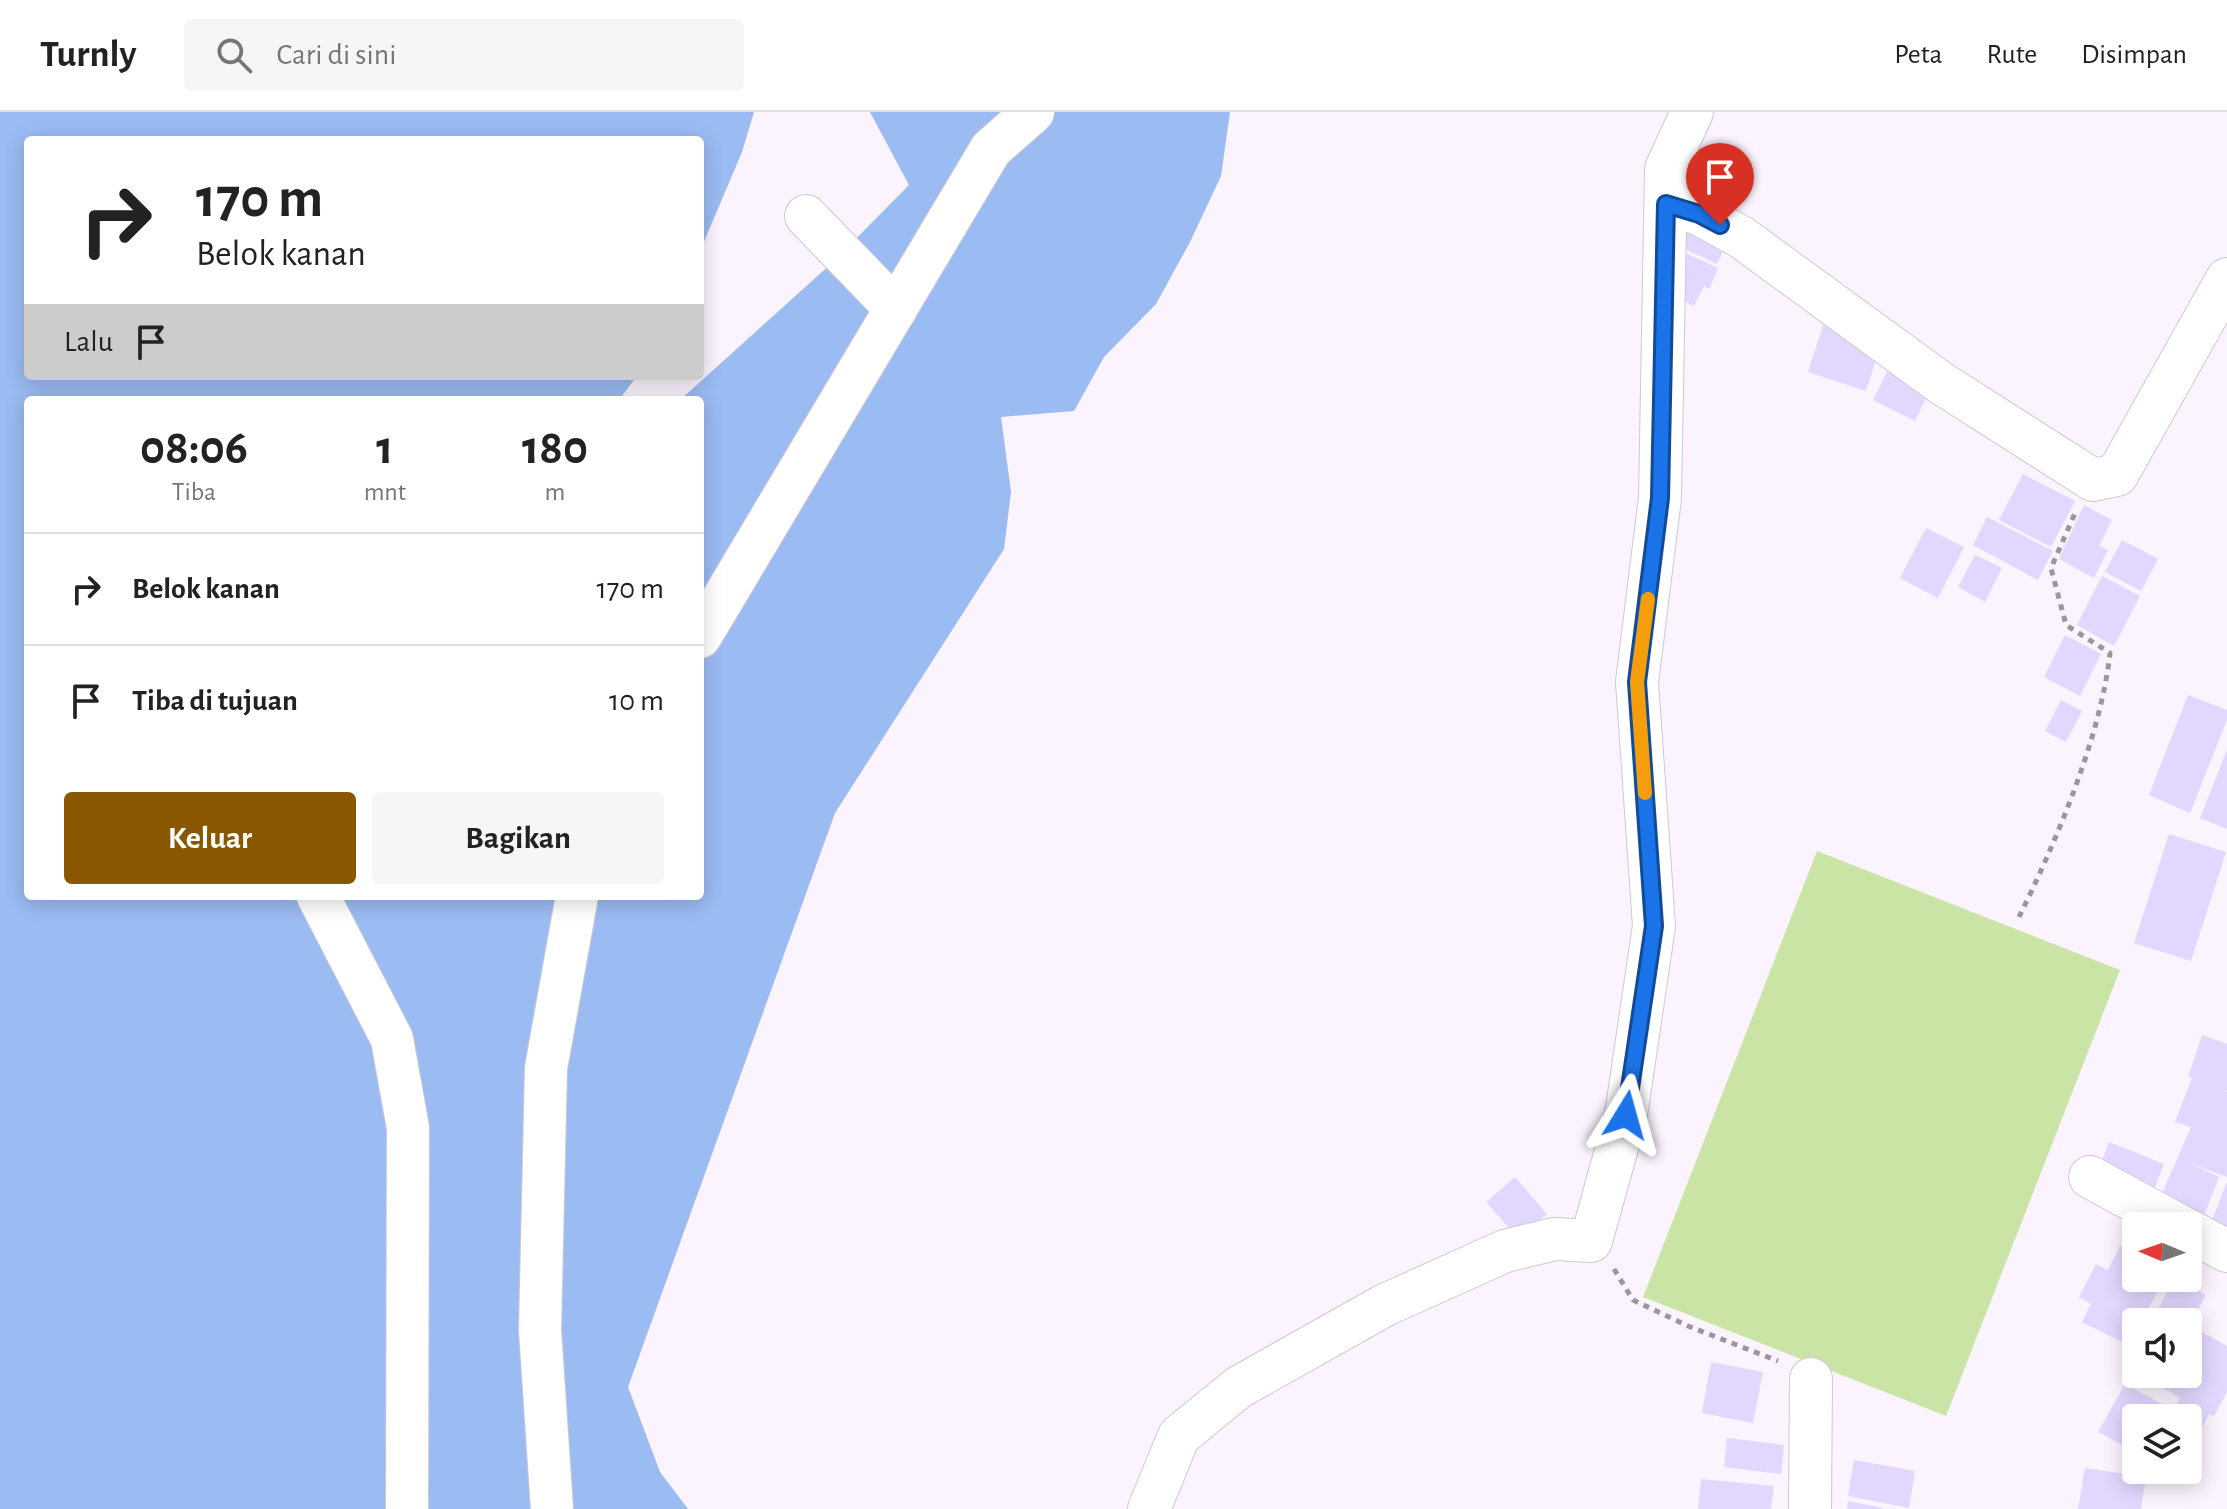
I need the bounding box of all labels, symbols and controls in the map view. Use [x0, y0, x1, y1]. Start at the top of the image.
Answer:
search box [184, 19, 744, 91]
icon: search [212, 33, 256, 77]
text: Turnly [40, 36, 136, 74]
text: Cari di sini [276, 40, 396, 70]
text: Peta [1894, 41, 1943, 69]
text: Rute [1987, 41, 2037, 69]
text: Disimpan [2081, 41, 2187, 69]
pin [1686, 143, 1754, 225]
icon: arrive [1698, 155, 1742, 199]
icon: right [64, 168, 168, 272]
text: 170 m [196, 171, 323, 227]
text: Belok kanan [196, 236, 366, 272]
icon: arrive [129, 320, 173, 364]
text: Lalu [64, 327, 113, 357]
text: 08:06 [140, 425, 248, 473]
text: 1 [376, 425, 394, 473]
text: 180 [522, 425, 588, 473]
text: Tiba [172, 479, 216, 505]
text: mnt [364, 479, 406, 505]
text: m [545, 479, 565, 505]
icon: right [64, 567, 108, 611]
text: Belok kanan [132, 574, 280, 604]
text: 170 m [596, 574, 664, 604]
icon: arrive [64, 679, 108, 723]
text: Tiba di tujuan [132, 686, 298, 716]
text: 10 m [609, 686, 664, 716]
button: Keluar [64, 792, 356, 884]
button: Bagikan [372, 792, 664, 884]
position arrow [1584, 1073, 1668, 1157]
north arrow [2122, 1212, 2202, 1292]
map controls [2122, 1212, 2202, 1484]
button: sound [2122, 1308, 2202, 1388]
button: layers [2122, 1404, 2202, 1484]

